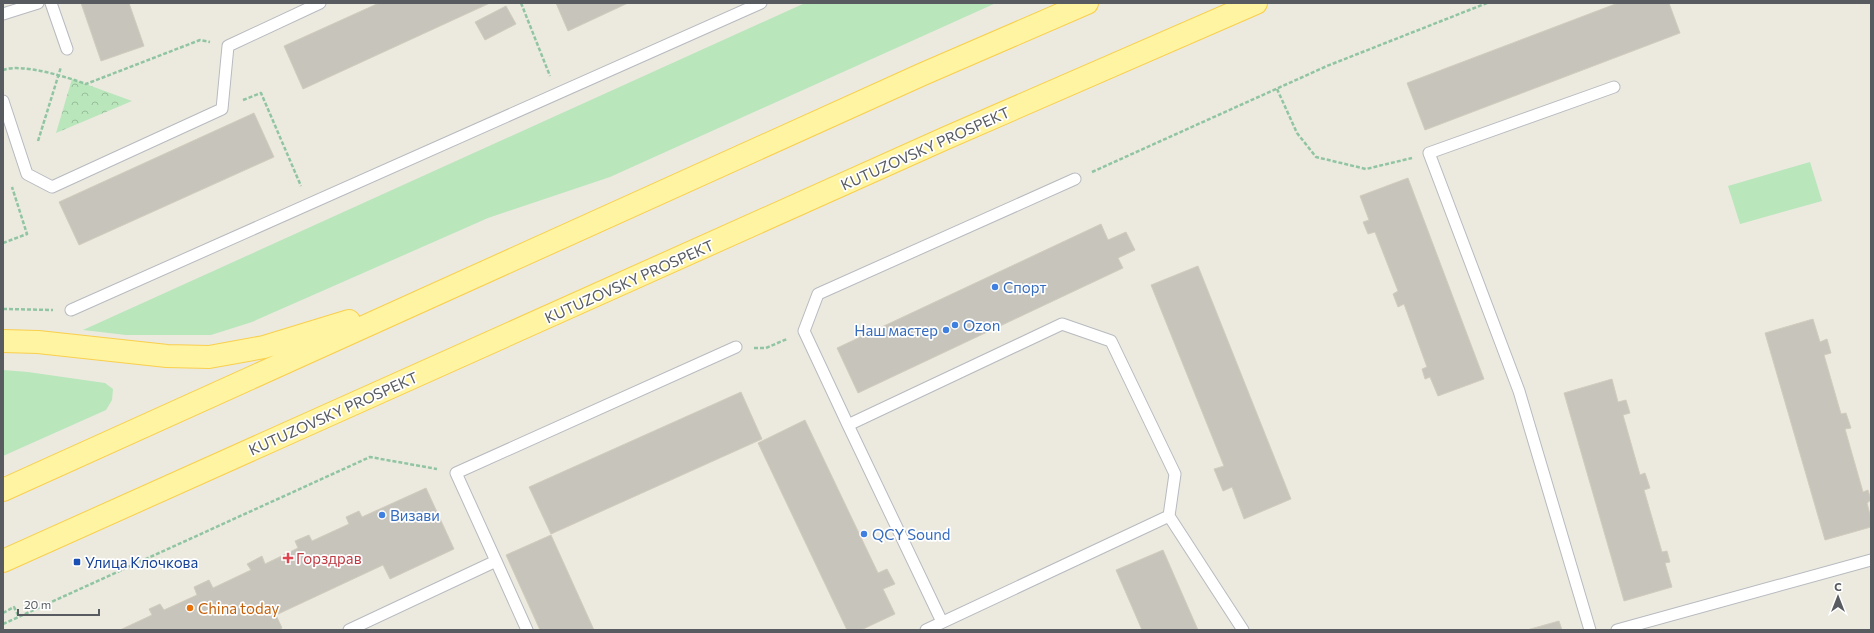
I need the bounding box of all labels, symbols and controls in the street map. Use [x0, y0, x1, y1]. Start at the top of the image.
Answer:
street label: KUTUZOVSKY PROSPEKT [838, 102, 1013, 193]
street label: KUTUZOVSKY PROSPEKT [542, 235, 717, 326]
place label: Спорт [1003, 278, 1047, 296]
marker: Спорт [990, 282, 1000, 292]
place label: Ozon [963, 316, 1000, 334]
marker: Ozon [950, 320, 960, 330]
place label: Наш мастер [854, 321, 938, 339]
marker: Наш мастер [941, 325, 951, 335]
street label: KUTUZOVSKY PROSPEKT [246, 367, 421, 458]
place label: Визави [390, 506, 440, 524]
marker: Визави [377, 510, 387, 520]
place label: QCY Sound [872, 525, 951, 543]
marker: QCY Sound [859, 529, 869, 539]
place label: Горздрав [296, 549, 362, 567]
place label: Улица Клочкова [85, 553, 198, 571]
marker: Горздрав [283, 553, 293, 563]
marker: Улица Клочкова [72, 557, 82, 567]
north arrow [1818, 577, 1858, 617]
text: С [1834, 580, 1842, 593]
scale bar [18, 591, 99, 617]
text: 20 m [24, 597, 51, 611]
place label: China today [198, 599, 279, 617]
marker: China today [185, 603, 195, 613]

